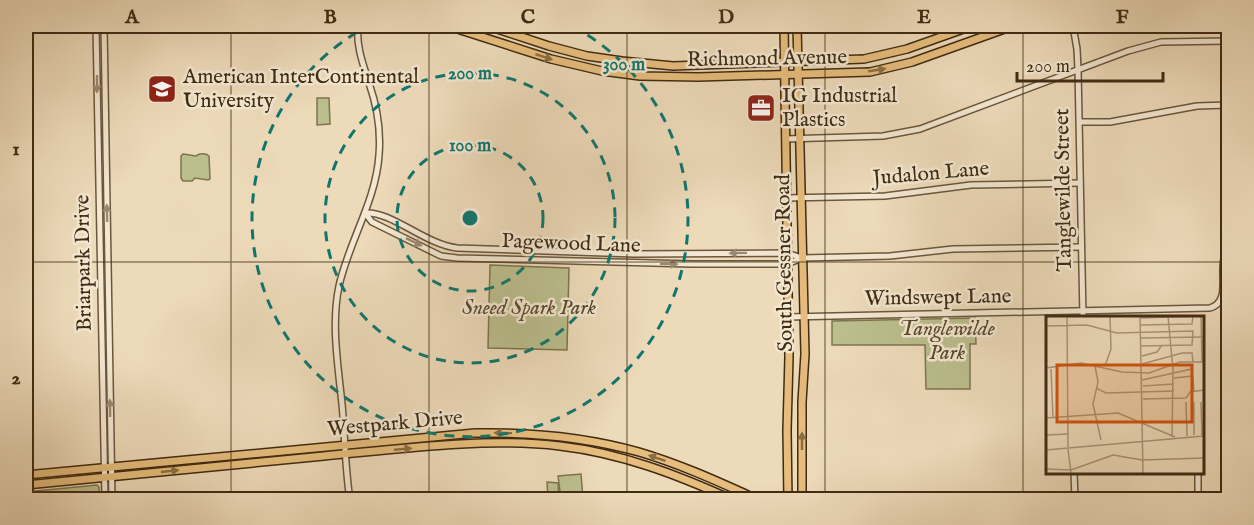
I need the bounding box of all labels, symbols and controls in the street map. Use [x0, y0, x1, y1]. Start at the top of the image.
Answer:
text: A [124, 5, 140, 30]
text: B [323, 5, 337, 30]
text: C [521, 5, 535, 30]
text: D [718, 5, 734, 30]
text: E [917, 5, 931, 30]
text: F [1116, 5, 1129, 30]
street label: Richmond Avenue [687, 44, 848, 74]
scale bar [1017, 45, 1162, 83]
one-way arrow [535, 53, 553, 62]
text: 300 m [603, 54, 645, 77]
text: 200 m [1026, 56, 1070, 79]
text: 200 m [448, 63, 492, 86]
place label: American InterContinental University [182, 64, 419, 115]
one-way arrow [868, 66, 887, 75]
school or university icon: American InterContinental University [146, 73, 178, 105]
one-way arrow [92, 74, 102, 93]
place label: IG Industrial Plastics [782, 83, 897, 134]
office icon: IG Industrial Plastics [745, 92, 777, 124]
street label: Tanglewilde Street [1049, 108, 1079, 272]
text: 100 m [449, 135, 491, 158]
text: 1 [12, 137, 20, 162]
street label: Judalon Lane [870, 155, 991, 193]
street label: South Gessner Road [770, 173, 800, 352]
street label: Briarpark Drive [69, 194, 99, 332]
one-way arrow [102, 204, 111, 223]
centre of rings [460, 208, 480, 228]
street label: Pagewood Lane [501, 228, 641, 260]
one-way arrow [405, 237, 423, 247]
one-way arrow [729, 248, 748, 258]
one-way arrow [659, 259, 678, 269]
street label: Windswept Lane [864, 283, 1012, 313]
park label: Sneed Spark Park [462, 295, 596, 322]
park label: Tanglewilde Park [899, 316, 995, 367]
inset map [1046, 316, 1203, 474]
text: 2 [11, 366, 21, 391]
one-way arrow [105, 399, 115, 418]
street label: Westpark Drive [326, 405, 464, 443]
one-way arrow [494, 428, 513, 438]
one-way arrow [797, 432, 807, 451]
one-way arrow [393, 444, 412, 454]
one-way arrow [648, 453, 666, 462]
one-way arrow [160, 466, 179, 476]

